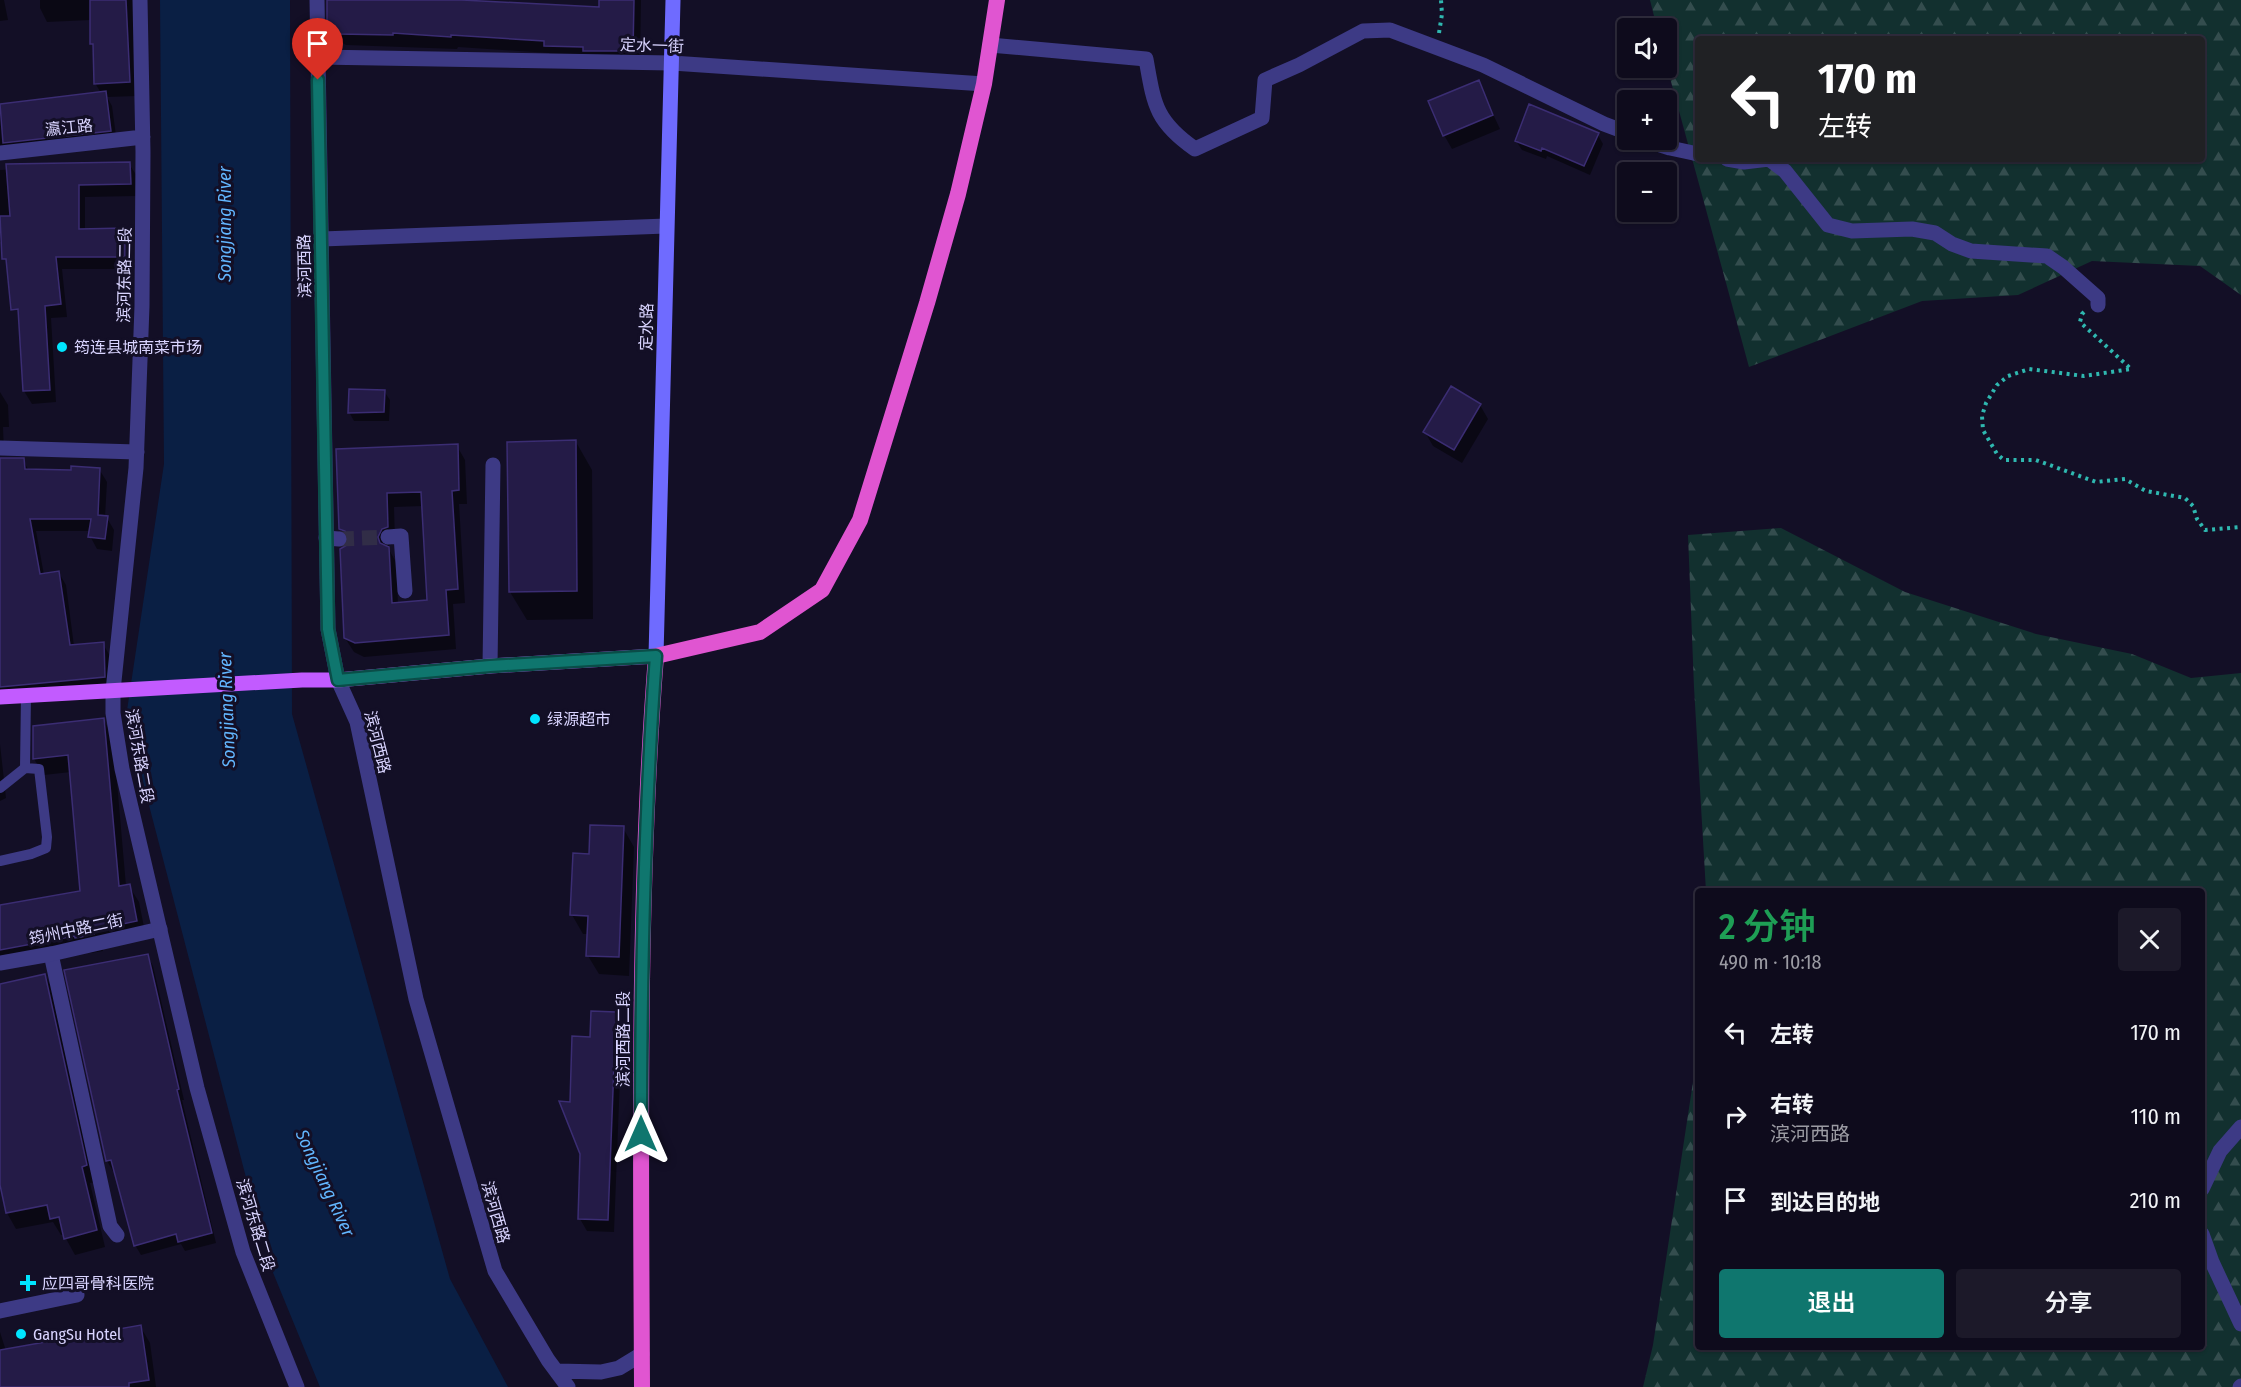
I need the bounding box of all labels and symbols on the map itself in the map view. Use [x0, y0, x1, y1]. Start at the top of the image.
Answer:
pin [292, 18, 343, 80]
street label: 定水一街 [620, 35, 684, 56]
street label: 瀛江路 [44, 116, 94, 139]
water label: Songjiang River [214, 165, 236, 283]
street label: 滨河东路二段 [114, 227, 135, 323]
street label: 滨河西路 [294, 234, 315, 298]
street label: 定水路 [637, 303, 656, 351]
place label: 筠连县城南菜市场 [74, 338, 202, 357]
marker: 筠连县城南菜市场 [55, 340, 69, 354]
water label: Songjiang River [214, 651, 240, 769]
street label: 滨河东路二段 [122, 707, 157, 805]
street label: 滨河西路 [361, 709, 394, 775]
place label: 绿源超市 [547, 710, 611, 729]
marker: 绿源超市 [528, 712, 542, 726]
street label: 筠州中路二街 [27, 910, 125, 949]
street label: 滨河西路二段 [614, 991, 633, 1087]
position arrow [609, 1102, 673, 1166]
water label: Songjiang River [290, 1125, 360, 1241]
street label: 滨河东路二段 [232, 1176, 279, 1274]
street label: 滨河西路 [478, 1179, 513, 1246]
marker: 应四哥骨科医院 [19, 1274, 37, 1292]
place label: 应四哥骨科医院 [42, 1274, 154, 1293]
place label: GangSu Hotel [33, 1325, 121, 1344]
marker: GangSu Hotel [14, 1327, 28, 1341]

